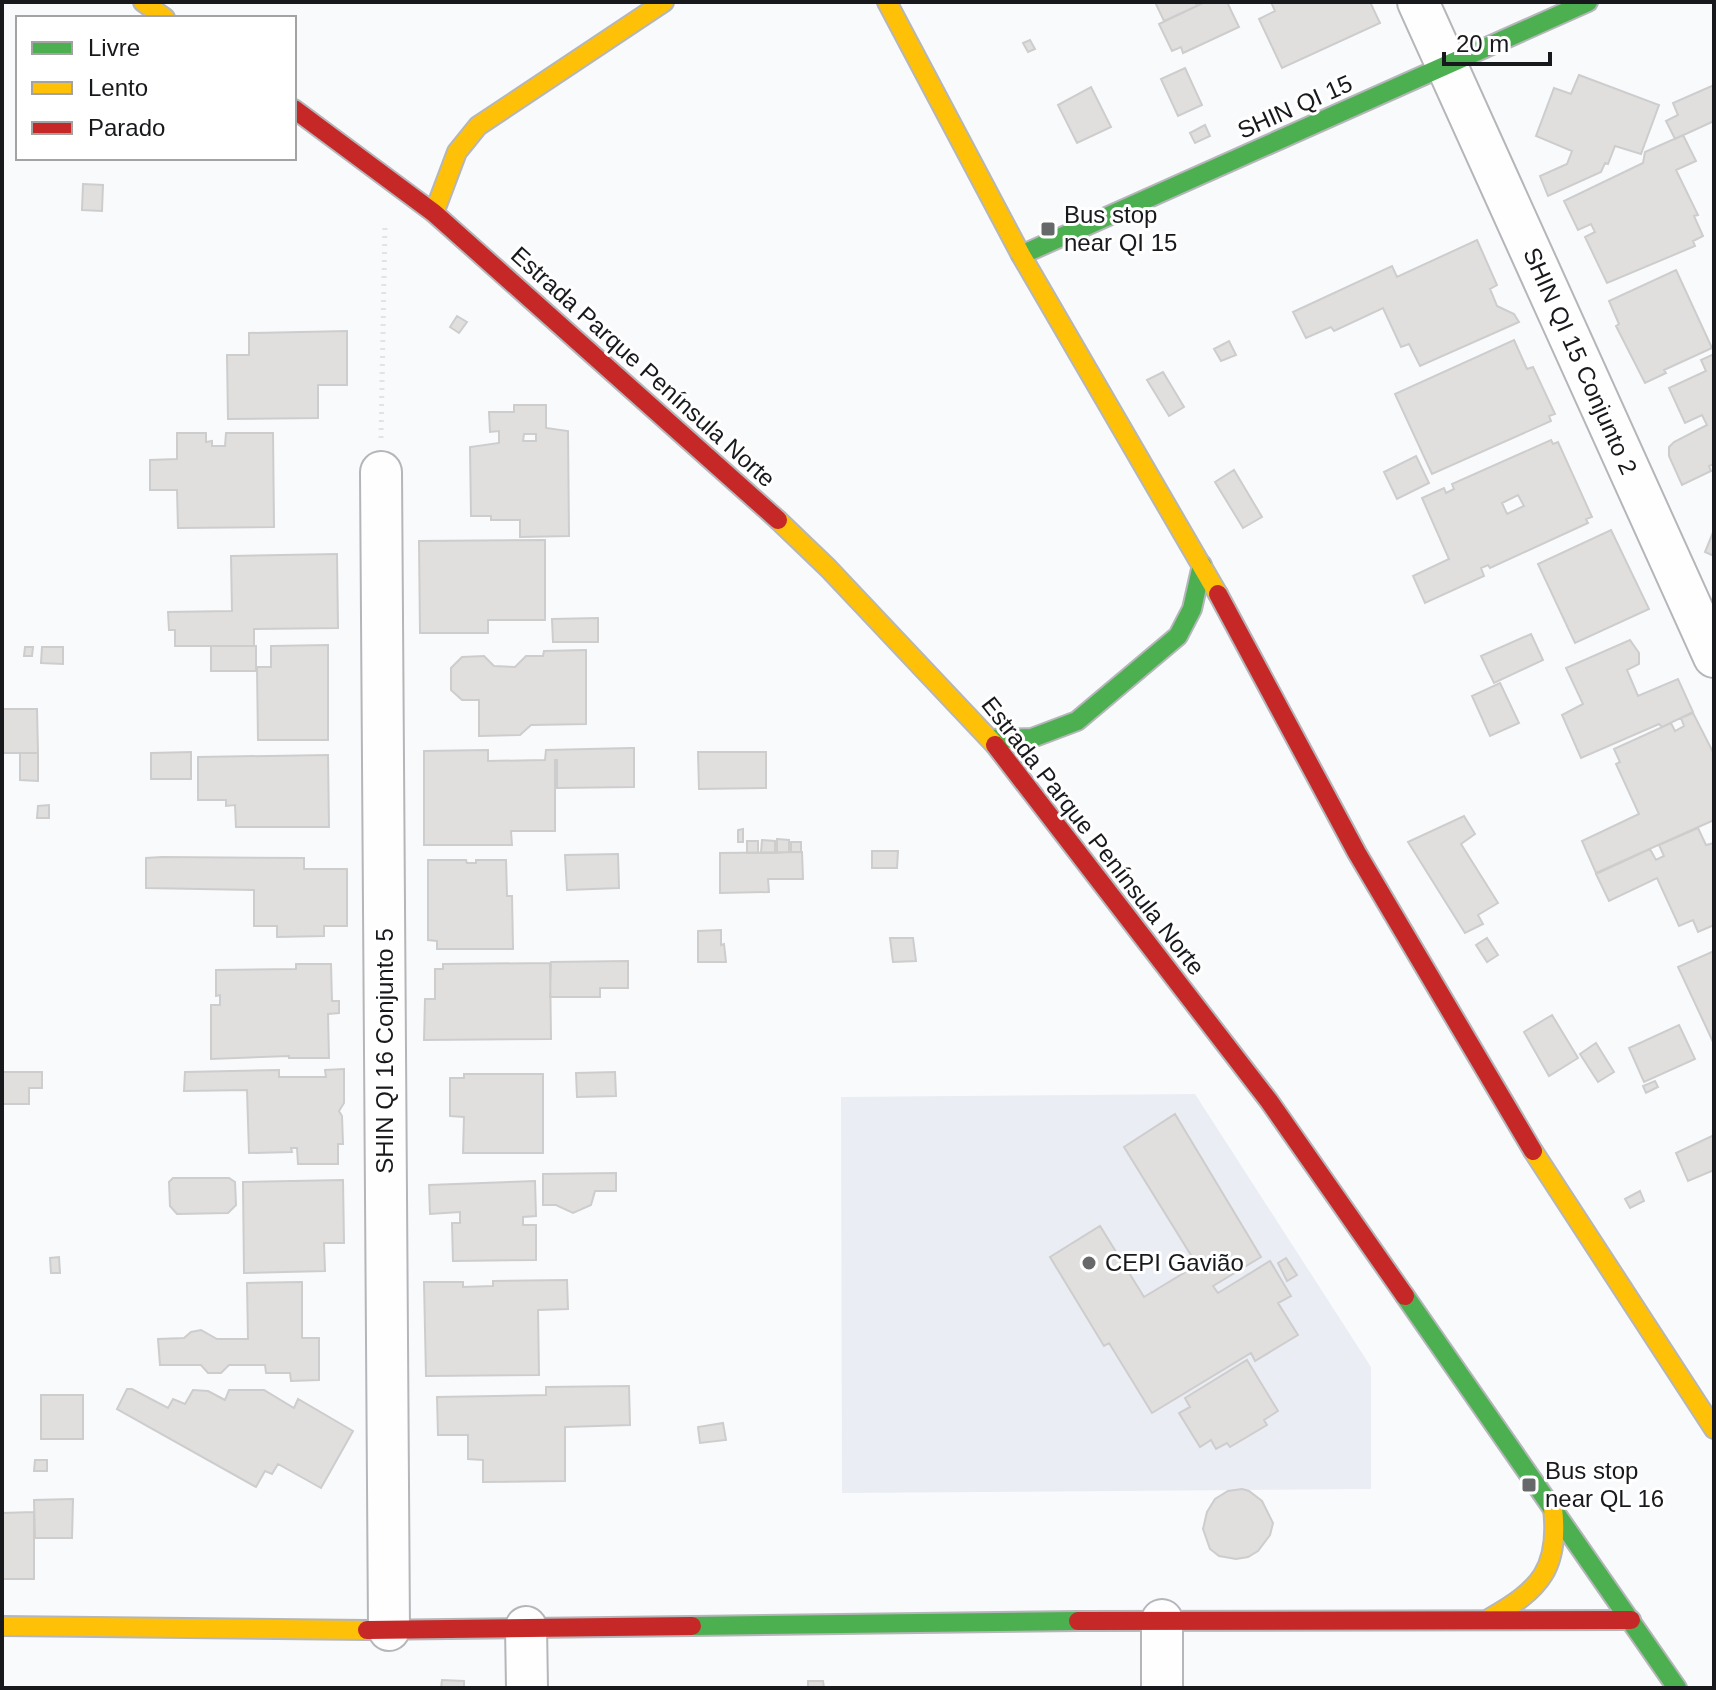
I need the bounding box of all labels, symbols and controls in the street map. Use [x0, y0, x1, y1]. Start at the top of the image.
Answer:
legend [16, 16, 296, 160]
scale bar [1444, 16, 1550, 66]
text: 20 m [1456, 30, 1509, 57]
text: Livre [88, 34, 140, 61]
street label: SHIN QI 15 [1233, 69, 1356, 144]
text: Lento [88, 74, 148, 101]
text: Parado [88, 114, 165, 141]
place label: Bus stop near QI 15 [1064, 201, 1177, 256]
marker: Bus stop near QI 15 [1039, 220, 1057, 238]
street label: Estrada Parque Península Norte [506, 241, 781, 492]
street label: SHIN QI 15 Conjunto 2 [1518, 243, 1643, 478]
street label: Estrada Parque Península Norte [976, 691, 1210, 980]
street label: SHIN QI 16 Conjunto 5 [371, 928, 398, 1174]
place label: CEPI Gavião [1105, 1249, 1244, 1276]
marker: CEPI Gavião [1080, 1254, 1098, 1272]
place label: Bus stop near QL 16 [1545, 1457, 1664, 1512]
marker: Bus stop near QL 16 [1520, 1476, 1538, 1494]

